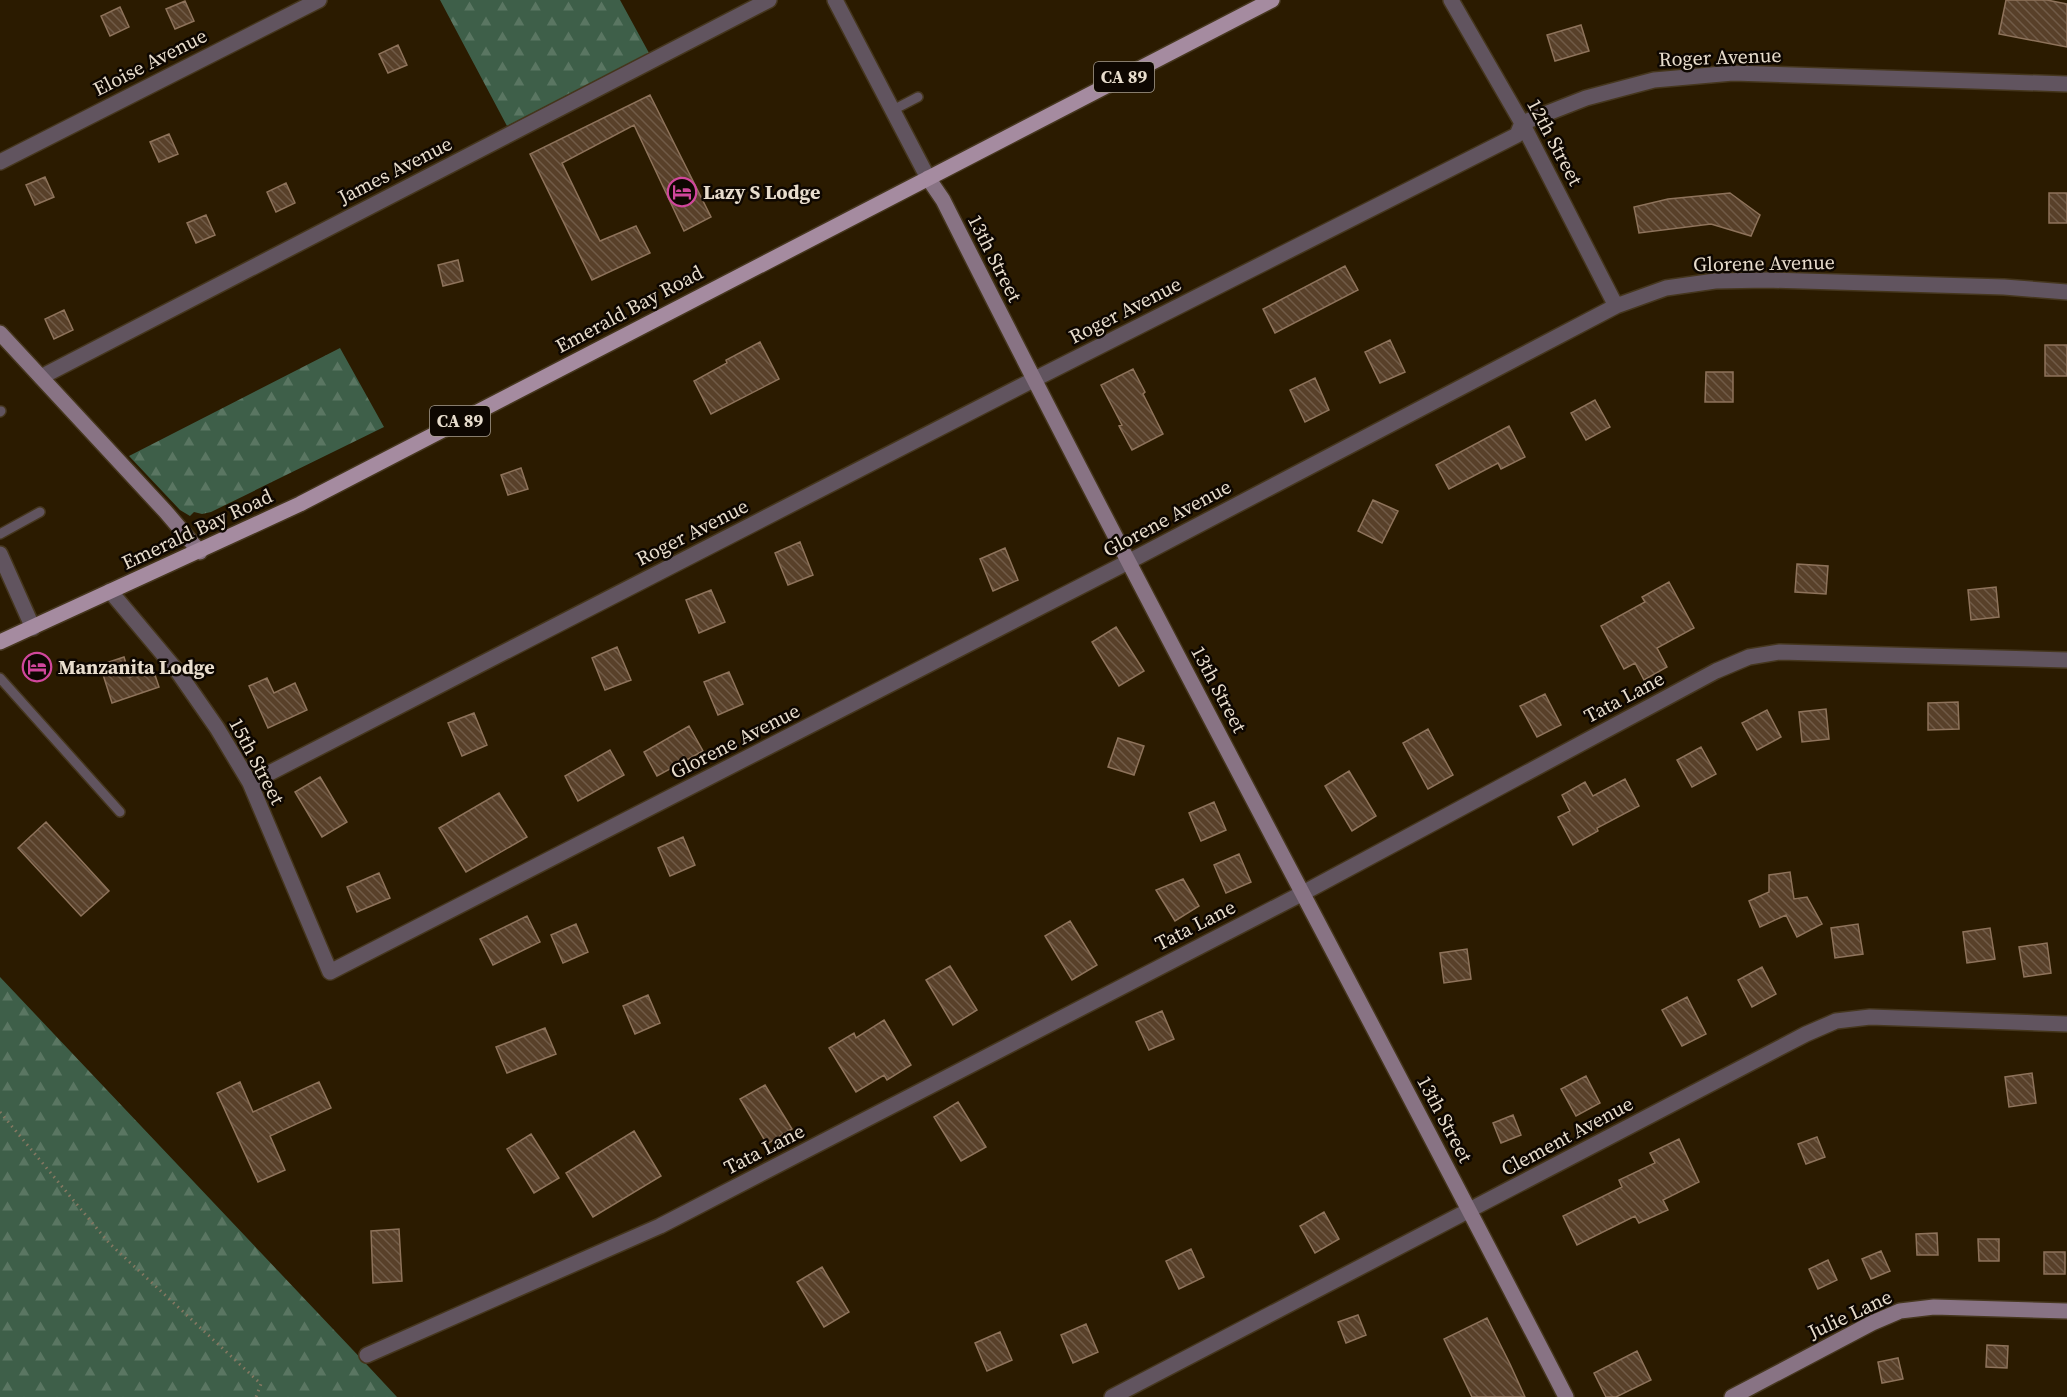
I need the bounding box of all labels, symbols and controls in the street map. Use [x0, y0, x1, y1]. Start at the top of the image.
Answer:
street label: Eloise Avenue [88, 21, 212, 103]
street label: Roger Avenue [1658, 41, 1782, 73]
road number: CA 89 [1094, 62, 1154, 92]
street label: 12th Street [1520, 94, 1590, 191]
street label: James Avenue [332, 129, 457, 211]
hotel icon: Lazy S Lodge [666, 176, 698, 208]
place label: Lazy S Lodge [703, 178, 820, 206]
street label: 13th Street [961, 209, 1029, 307]
street label: Glorene Avenue [1693, 248, 1835, 278]
street label: Emerald Bay Road [550, 258, 708, 360]
street label: Roger Avenue [1064, 270, 1186, 350]
road number: CA 89 [430, 406, 490, 436]
street label: Glorene Avenue [1098, 472, 1236, 564]
street label: Emerald Bay Road [117, 481, 278, 576]
street label: Roger Avenue [631, 492, 753, 572]
street label: 13th Street [1184, 641, 1254, 738]
hotel icon: Manzanita Lodge [21, 651, 53, 683]
place label: Manzanita Lodge [58, 653, 215, 681]
street label: Tata Lane [1579, 664, 1669, 730]
street label: Glorene Avenue [666, 696, 804, 786]
street label: 15th Street [222, 713, 292, 810]
street label: Tata Lane [1150, 893, 1240, 957]
street label: 13th Street [1410, 1071, 1480, 1168]
street label: Clement Avenue [1496, 1089, 1638, 1183]
street label: Tata Lane [719, 1117, 809, 1181]
street label: Julie Lane [1803, 1282, 1897, 1346]

